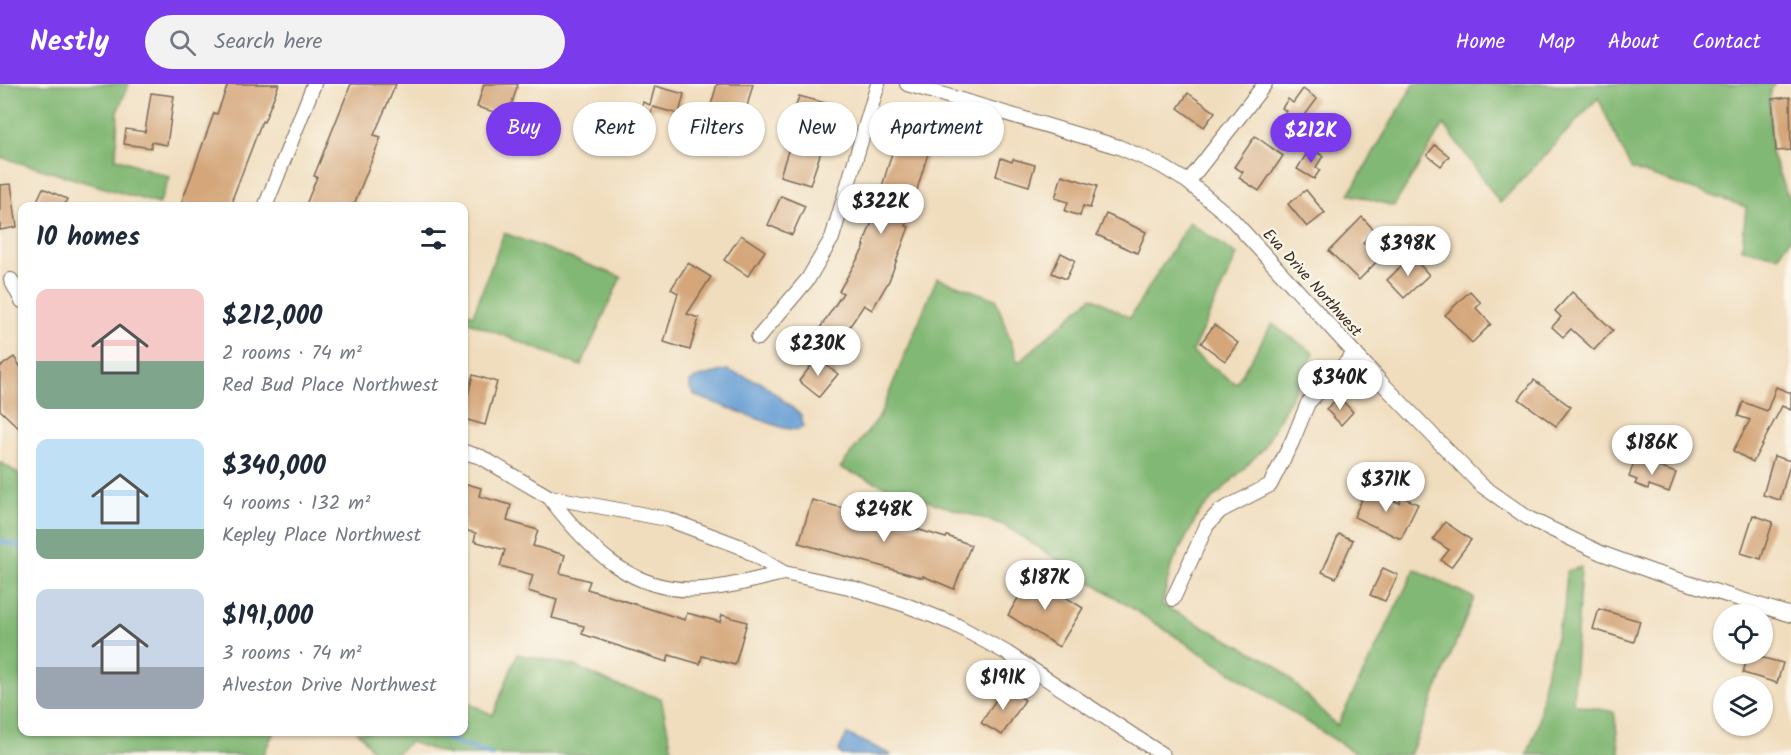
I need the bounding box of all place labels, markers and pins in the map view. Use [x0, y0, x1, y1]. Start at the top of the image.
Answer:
pin: $212K [1269, 113, 1353, 164]
pin: $322K [839, 184, 923, 235]
pin: $398K [1366, 226, 1450, 277]
pin: $230K [776, 326, 860, 377]
pin: $340K [1298, 360, 1382, 411]
pin: $186K [1610, 425, 1694, 476]
pin: $371K [1344, 462, 1428, 513]
pin: $248K [842, 492, 926, 543]
pin: $187K [1003, 560, 1087, 611]
pin: $191K [961, 660, 1045, 711]

